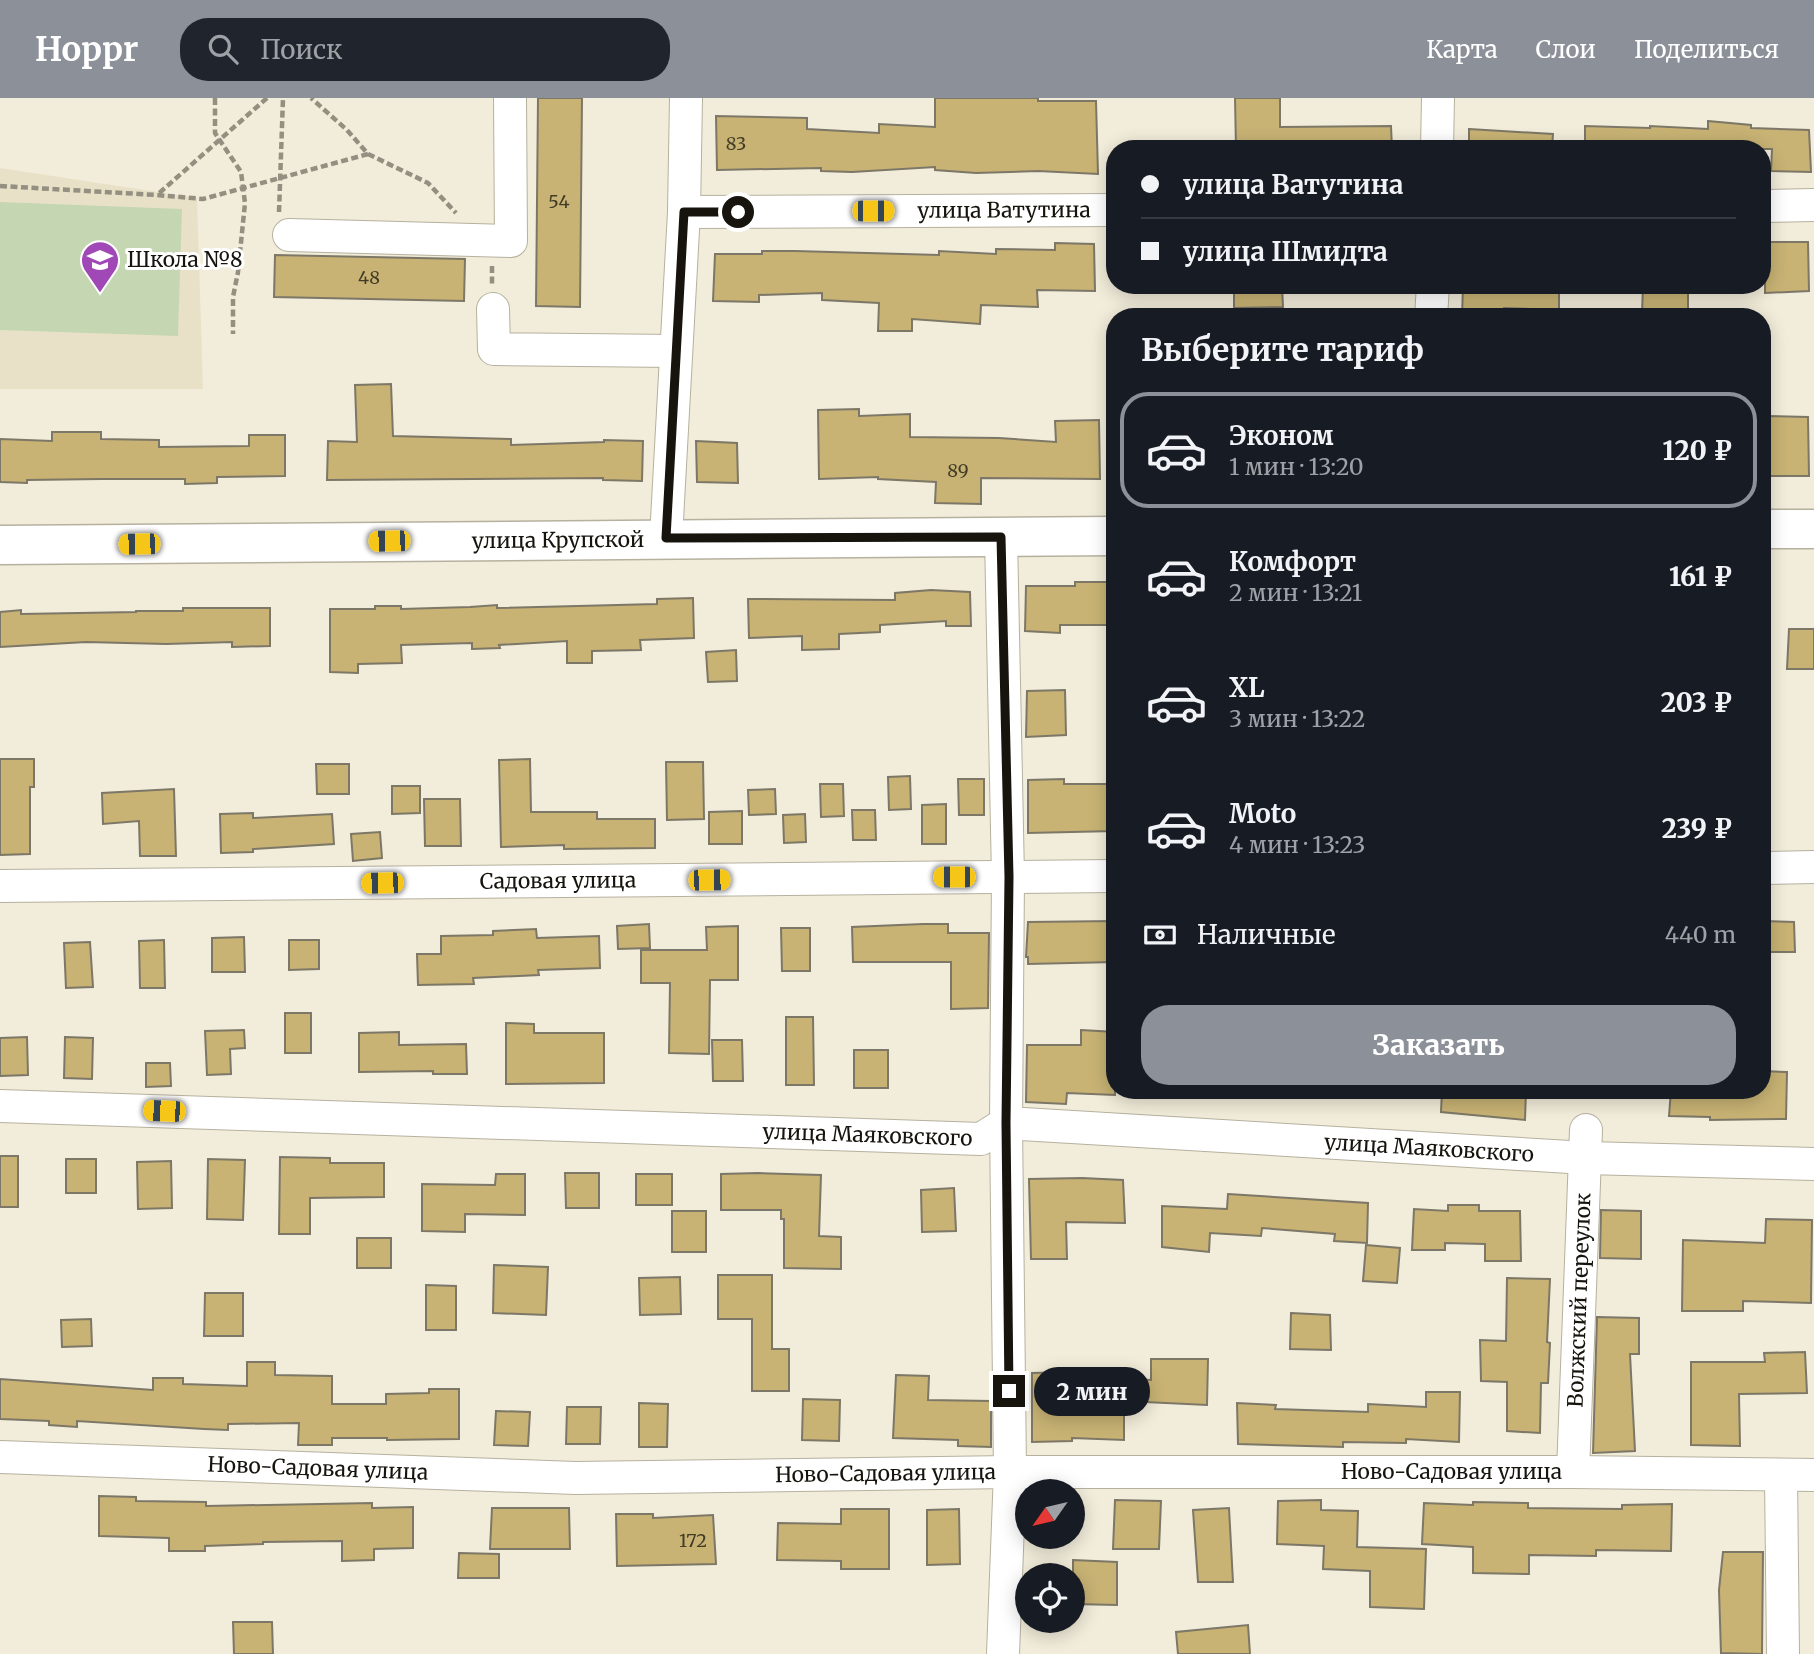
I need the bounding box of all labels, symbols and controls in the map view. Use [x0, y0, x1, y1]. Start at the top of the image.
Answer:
search box [180, 18, 670, 81]
text: Hoppr [35, 29, 138, 70]
icon: search [204, 30, 242, 68]
text: Поиск [260, 33, 342, 66]
text: Карта [1426, 34, 1498, 65]
text: Слои [1536, 34, 1596, 65]
text: Поделиться [1634, 34, 1779, 65]
house number: 83 [726, 132, 746, 155]
text: улица Ватутина [1183, 168, 1404, 201]
house number: 54 [548, 190, 570, 213]
route start [722, 196, 754, 228]
street label: улица Ватутина [917, 196, 1091, 224]
car [853, 201, 895, 222]
text: улица Шмидта [1183, 235, 1388, 268]
school or university icon: Школа №8 [79, 239, 121, 294]
place label: Школа №8 [127, 246, 242, 273]
house number: 48 [358, 266, 380, 289]
text: Выберите тариф [1141, 330, 1424, 370]
icon: car [1145, 419, 1208, 482]
text: Эконом [1229, 419, 1334, 452]
text: 120 ₽ [1663, 434, 1732, 467]
text: 1 мин · 13:20 [1229, 452, 1364, 481]
house number: 89 [947, 459, 969, 482]
street label: улица Крупской [472, 526, 644, 554]
car [368, 530, 411, 552]
car [118, 533, 161, 555]
icon: car [1145, 545, 1208, 608]
text: Комфорт [1229, 545, 1356, 578]
text: 161 ₽ [1669, 560, 1732, 593]
text: 2 мин · 13:21 [1229, 578, 1362, 607]
icon: car [1145, 671, 1208, 734]
text: XL [1229, 671, 1265, 704]
text: 203 ₽ [1661, 686, 1732, 719]
text: 3 мин · 13:22 [1229, 704, 1365, 733]
icon: car [1145, 797, 1208, 860]
text: Moto [1229, 797, 1296, 830]
text: 239 ₽ [1662, 812, 1732, 845]
text: 4 мин · 13:23 [1229, 830, 1365, 859]
street label: Садовая улица [480, 866, 636, 895]
car [934, 867, 976, 888]
car [688, 869, 731, 891]
car [361, 872, 404, 894]
icon: cash [1141, 916, 1179, 954]
text: Наличные [1197, 918, 1335, 951]
text: 440 m [1665, 920, 1736, 949]
button: Заказать [1141, 1005, 1736, 1085]
car [143, 1100, 186, 1122]
street label: улица Маяковского [762, 1118, 973, 1152]
street label: улица Маяковского [1323, 1128, 1535, 1168]
street label: Волжский переулок [1561, 1192, 1597, 1408]
callout: 2 мин [1034, 1366, 1149, 1416]
route end [993, 1375, 1025, 1407]
text: 2 мин [1056, 1377, 1128, 1406]
street label: Ново-Садовая улица [207, 1451, 429, 1486]
street label: Ново-Садовая улица [775, 1458, 996, 1488]
street label: Ново-Садовая улица [1341, 1458, 1562, 1485]
north arrow [1015, 1479, 1085, 1549]
map controls [1015, 1479, 1085, 1633]
house number: 172 [679, 1529, 707, 1552]
button: locate [1015, 1563, 1085, 1633]

